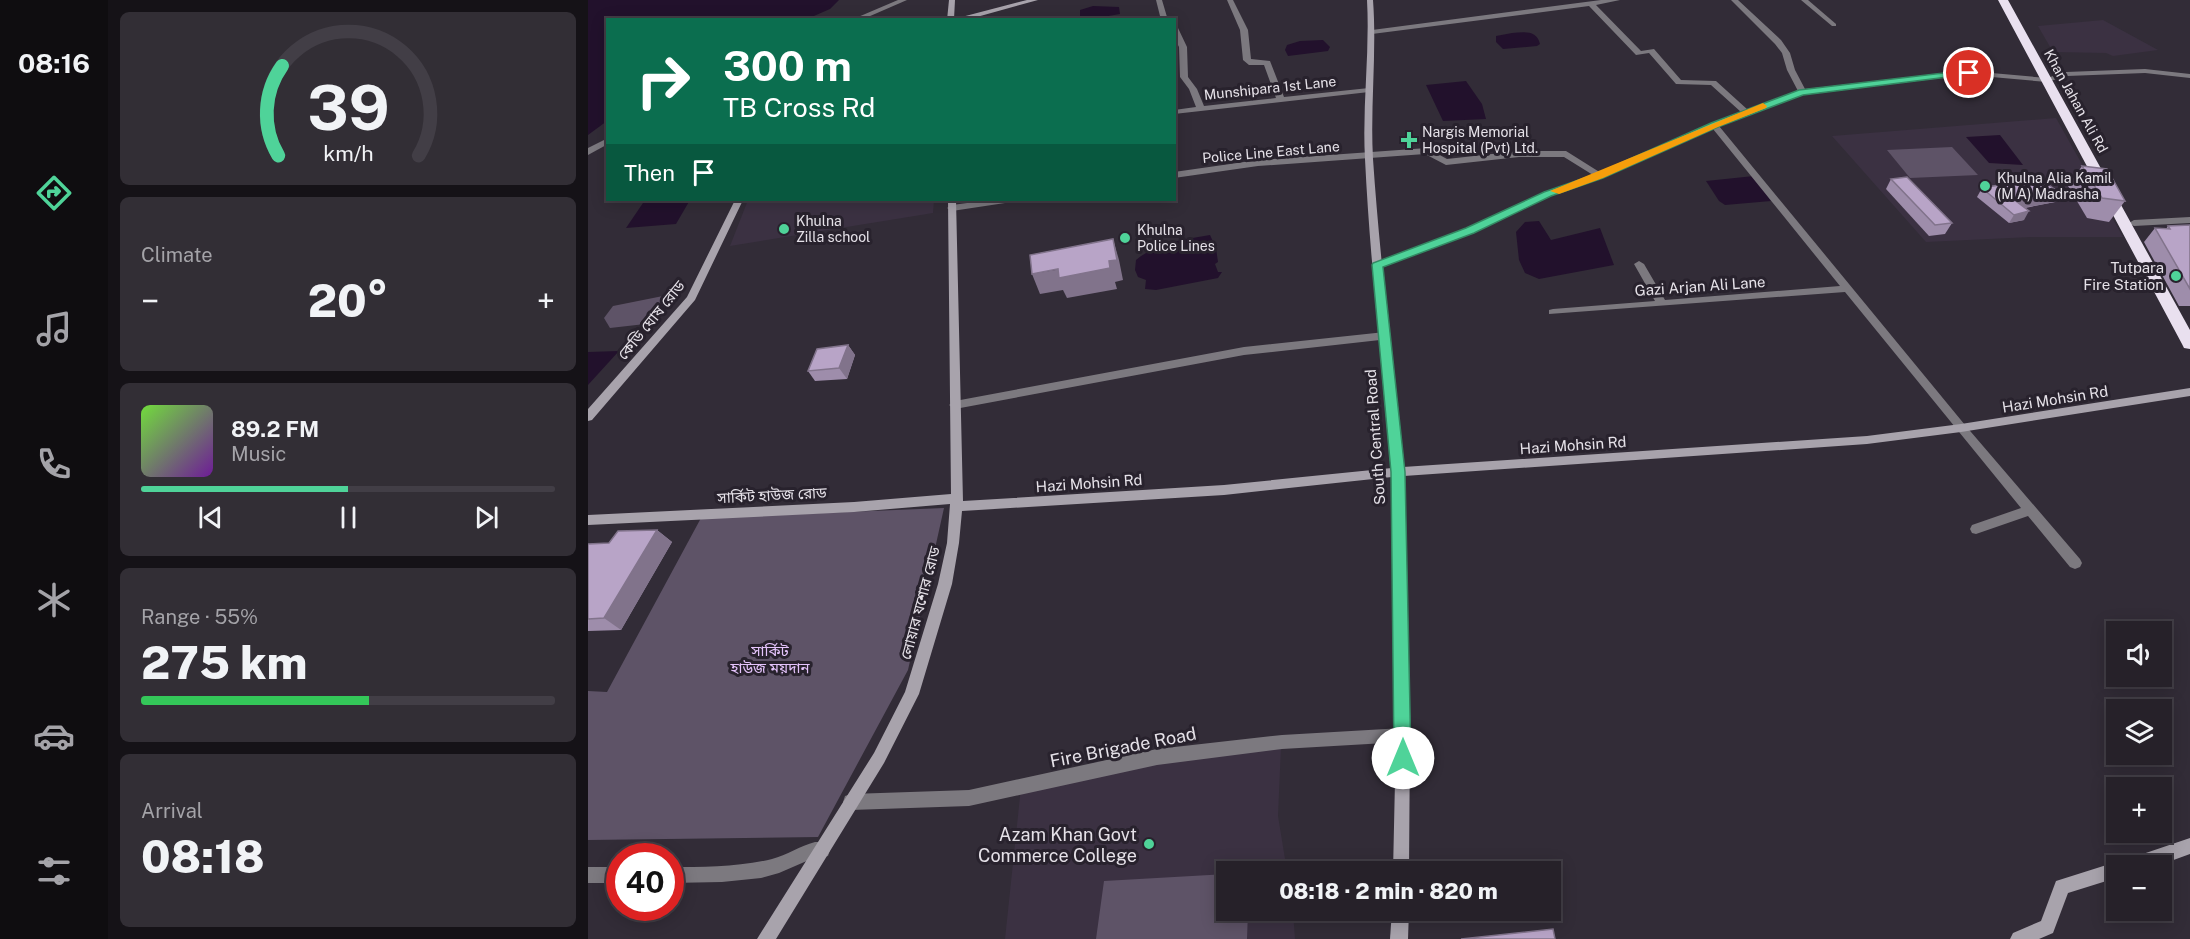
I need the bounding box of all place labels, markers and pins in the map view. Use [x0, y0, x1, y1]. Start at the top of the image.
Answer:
pin [1943, 47, 1994, 98]
place label: Nargis Memorial Hospital (Pvt) Ltd. [1422, 124, 1538, 156]
marker: Nargis Memorial Hospital (Pvt) Ltd. [1400, 131, 1418, 149]
place label: Khulna Alia Kamil (M A) Madrasha [1997, 170, 2112, 202]
marker: Khulna Alia Kamil (M A) Madrasha [1978, 179, 1992, 193]
place label: Khulna Zilla school [796, 213, 870, 245]
marker: Khulna Zilla school [777, 222, 791, 236]
place label: Khulna Police Lines [1137, 222, 1215, 254]
marker: Khulna Police Lines [1118, 231, 1132, 245]
place label: Tutpara Fire Station [2083, 259, 2164, 293]
marker: Tutpara Fire Station [2169, 269, 2183, 283]
place label: Azam Khan Govt Commerce College [978, 824, 1137, 866]
marker: Azam Khan Govt Commerce College [1142, 837, 1156, 851]

